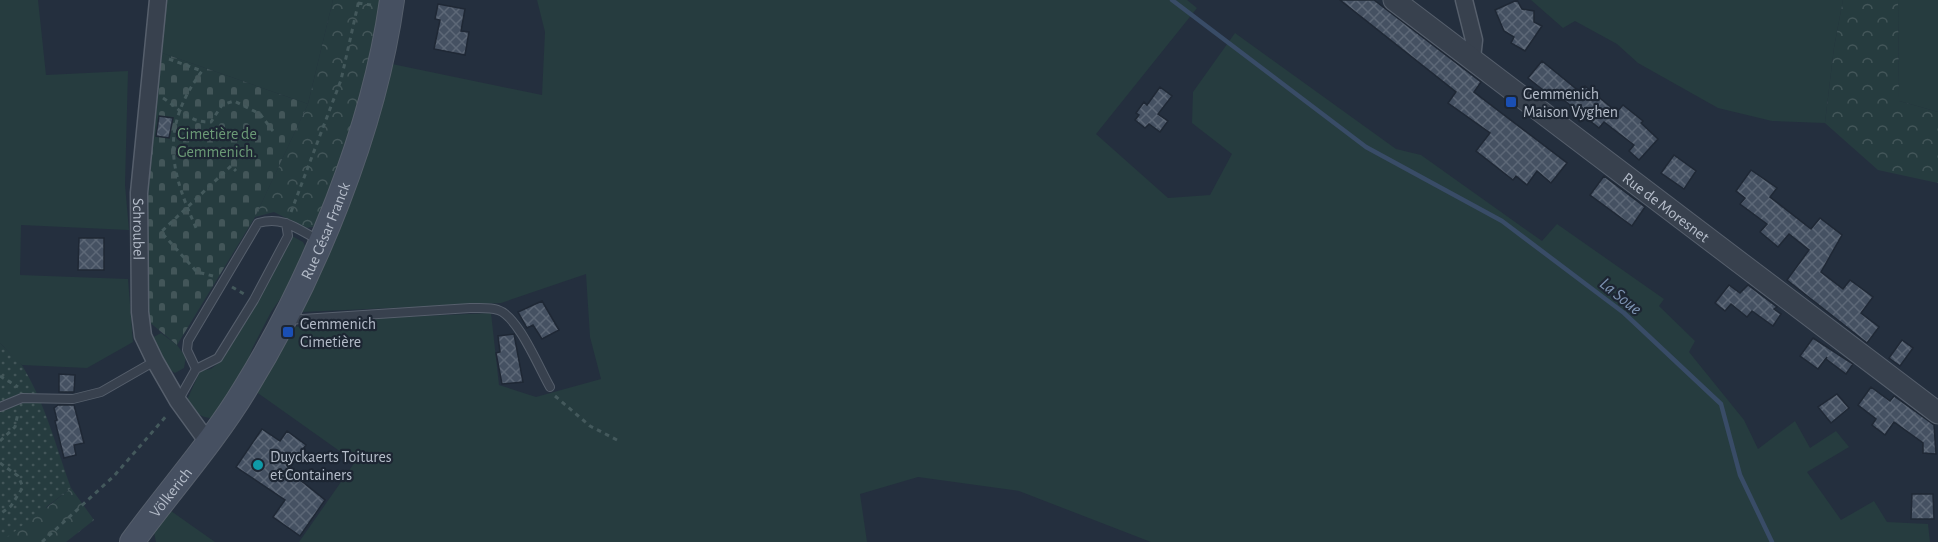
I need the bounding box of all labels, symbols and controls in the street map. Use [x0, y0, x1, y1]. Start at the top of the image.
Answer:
place label: Gemmenich Maison Vyghen [1523, 86, 1618, 121]
marker: Gemmenich Maison Vyghen [1504, 95, 1518, 109]
park label: Cimetière de Gemmenich. [177, 126, 257, 160]
street label: Rue de Moresnet [1619, 170, 1712, 246]
street label: Rue César Franck [298, 180, 353, 282]
street label: Schroubel [130, 198, 147, 260]
water label: La Soue [1596, 275, 1645, 319]
place label: Gemmenich Cimetière [300, 316, 376, 350]
marker: Gemmenich Cimetière [281, 325, 295, 339]
place label: Duyckaerts Toitures et Containers [270, 449, 392, 483]
marker: Duyckaerts Toitures et Containers [251, 458, 265, 472]
street label: Völkerich [147, 465, 195, 520]

